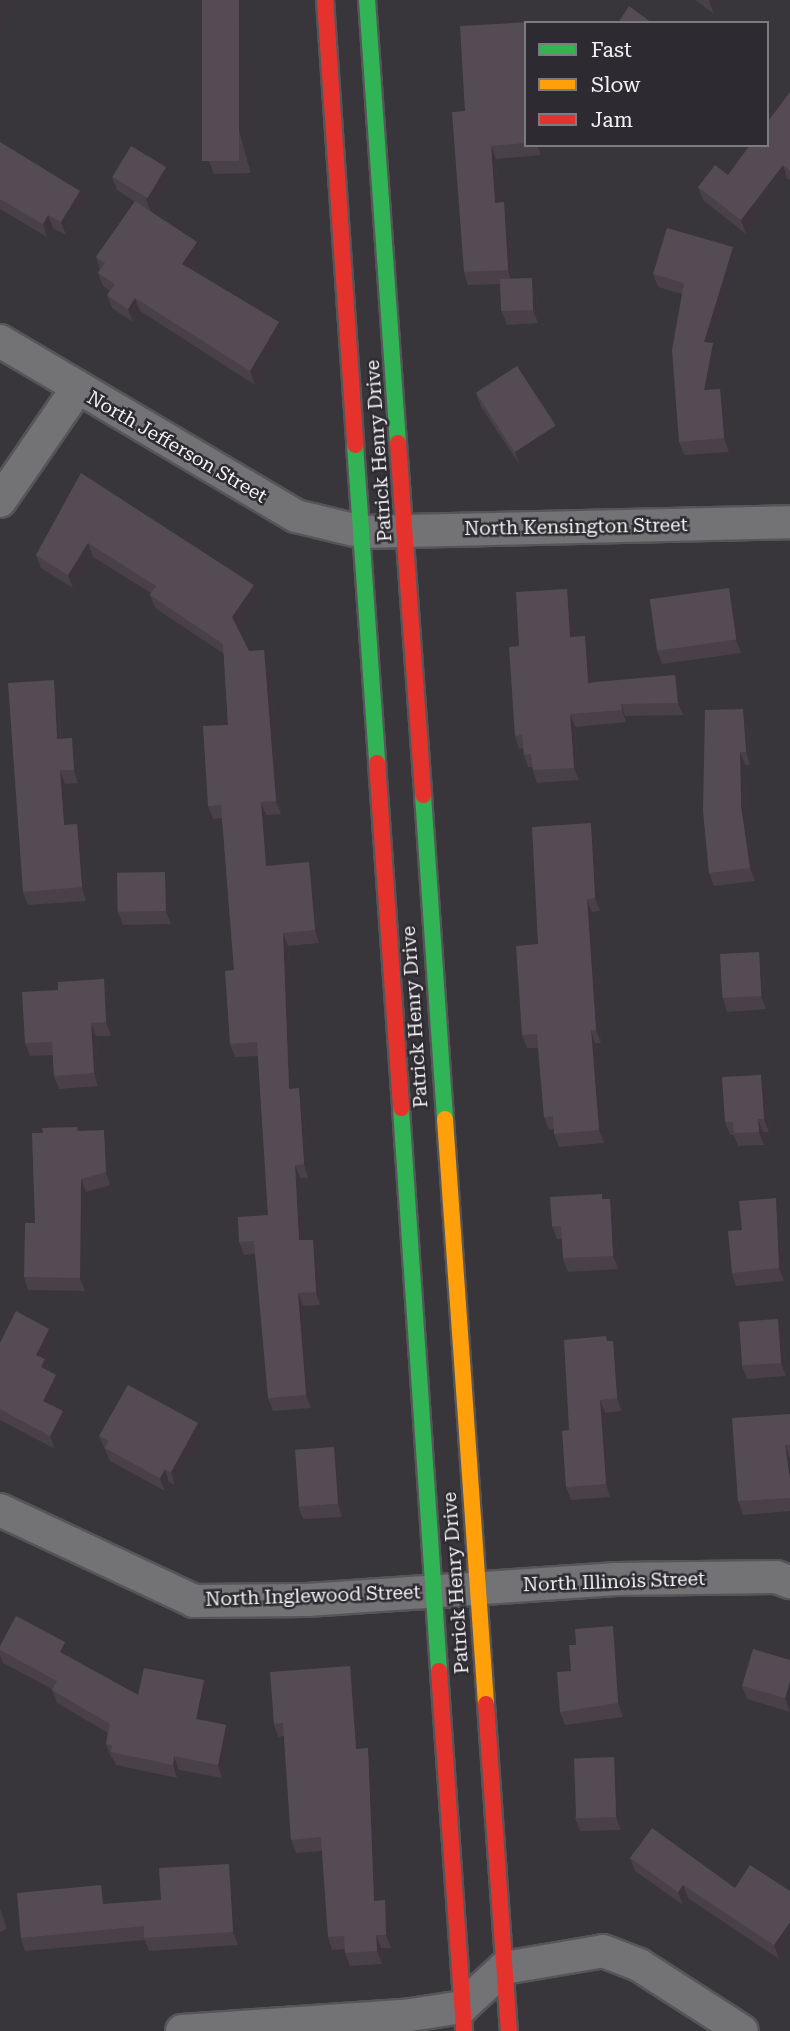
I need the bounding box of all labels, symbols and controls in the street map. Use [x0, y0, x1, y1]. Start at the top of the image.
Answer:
legend [524, 21, 769, 147]
text: Fast [591, 38, 632, 62]
text: Slow [591, 73, 640, 97]
text: Jam [591, 108, 633, 132]
street label: Patrick Henry Drive [361, 359, 397, 543]
street label: North Jefferson Street [83, 386, 271, 508]
street label: North Kensington Street [464, 514, 688, 540]
street label: Patrick Henry Drive [397, 925, 433, 1109]
street label: Patrick Henry Drive [438, 1491, 474, 1675]
street label: North Illinois Street [523, 1567, 705, 1597]
street label: North Inglewood Street [205, 1581, 421, 1611]

